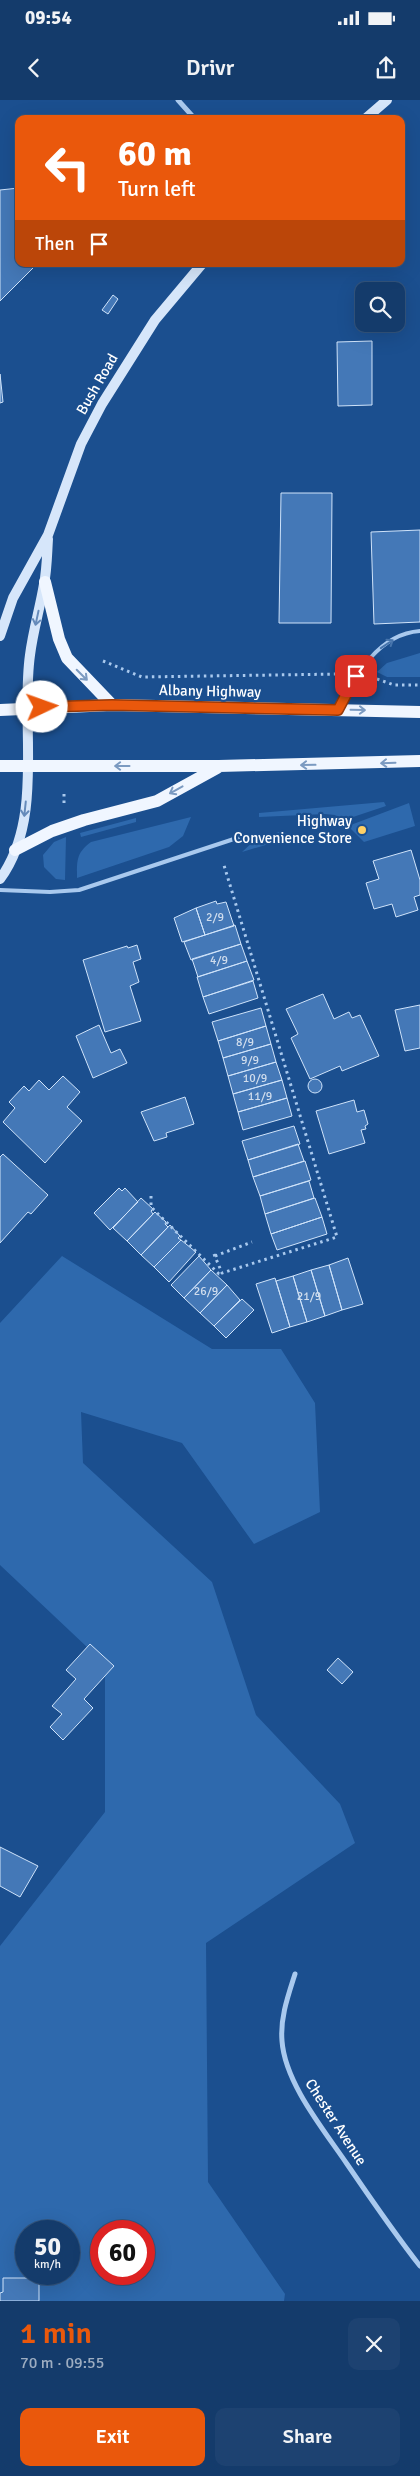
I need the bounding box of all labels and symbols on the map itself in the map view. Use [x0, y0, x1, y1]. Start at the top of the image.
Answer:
street label: Bush Road [72, 350, 122, 418]
one-way arrow [32, 610, 42, 626]
one-way arrow [380, 639, 394, 649]
pin [335, 655, 377, 697]
one-way arrow [76, 668, 88, 681]
position arrow [15, 680, 67, 732]
street label: Albany Highway [159, 681, 261, 701]
one-way arrow [350, 706, 366, 715]
one-way arrow [381, 758, 397, 767]
one-way arrow [300, 760, 316, 769]
one-way arrow [114, 761, 130, 771]
one-way arrow [170, 786, 184, 796]
one-way arrow [20, 801, 30, 817]
place label: Highway Convenience Store [233, 812, 352, 847]
marker: Highway Convenience Store [356, 824, 368, 836]
house number: 2/9 [206, 910, 224, 925]
house number: 4/9 [210, 953, 228, 968]
house number: 8/9 [236, 1035, 254, 1050]
house number: 9/9 [241, 1053, 259, 1068]
house number: 10/9 [243, 1071, 267, 1086]
house number: 11/9 [248, 1089, 272, 1104]
house number: 26/9 [194, 1284, 218, 1299]
house number: 21/9 [297, 1289, 321, 1304]
street label: Chester Avenue [301, 2075, 371, 2169]
speed limit sign: 60 [90, 2220, 155, 2285]

